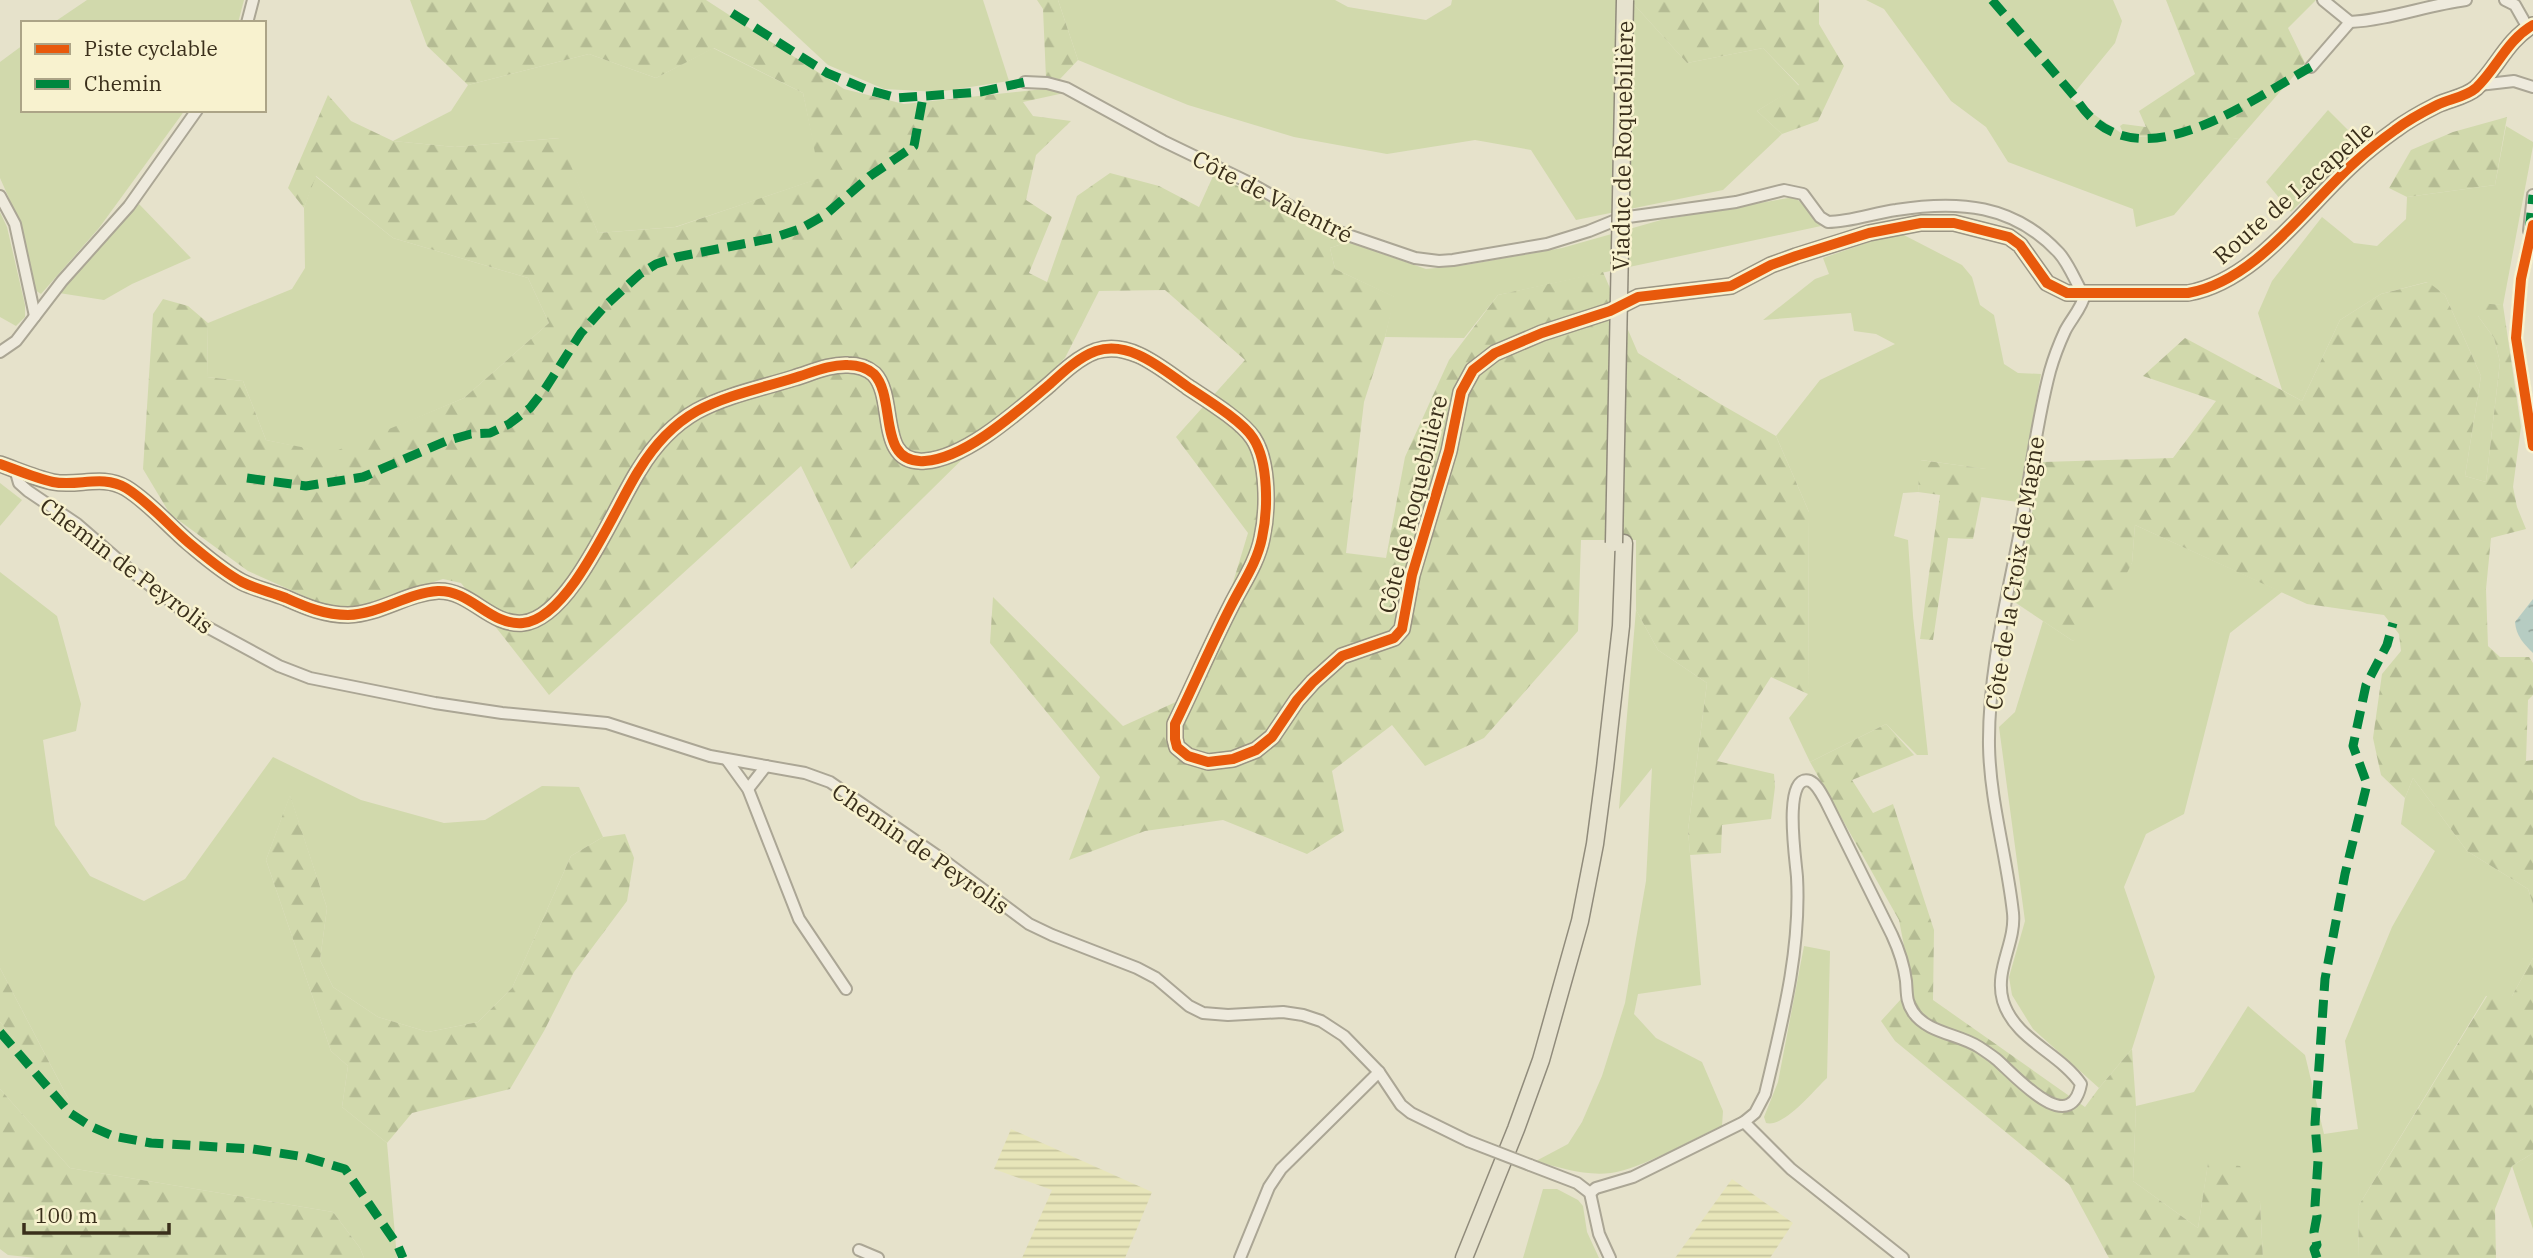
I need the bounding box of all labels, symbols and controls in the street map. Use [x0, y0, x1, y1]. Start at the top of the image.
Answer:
legend [21, 21, 266, 112]
street label: Viaduc de Roquebilière [1605, 21, 1639, 271]
text: Piste cyclable [84, 34, 218, 62]
text: Chemin [84, 69, 162, 97]
street label: Route de Lacapelle [2207, 114, 2379, 270]
street label: Côte de Valentré [1188, 143, 1358, 249]
street label: Côte de Roquebilière [1370, 392, 1454, 616]
street label: Côte de la Croix de Magne [1978, 434, 2050, 712]
street label: Chemin de Peyrolis [34, 490, 220, 640]
street label: Chemin de Peyrolis [827, 776, 1015, 920]
scale bar [24, 1192, 170, 1236]
text: 100 m [35, 1201, 98, 1229]

